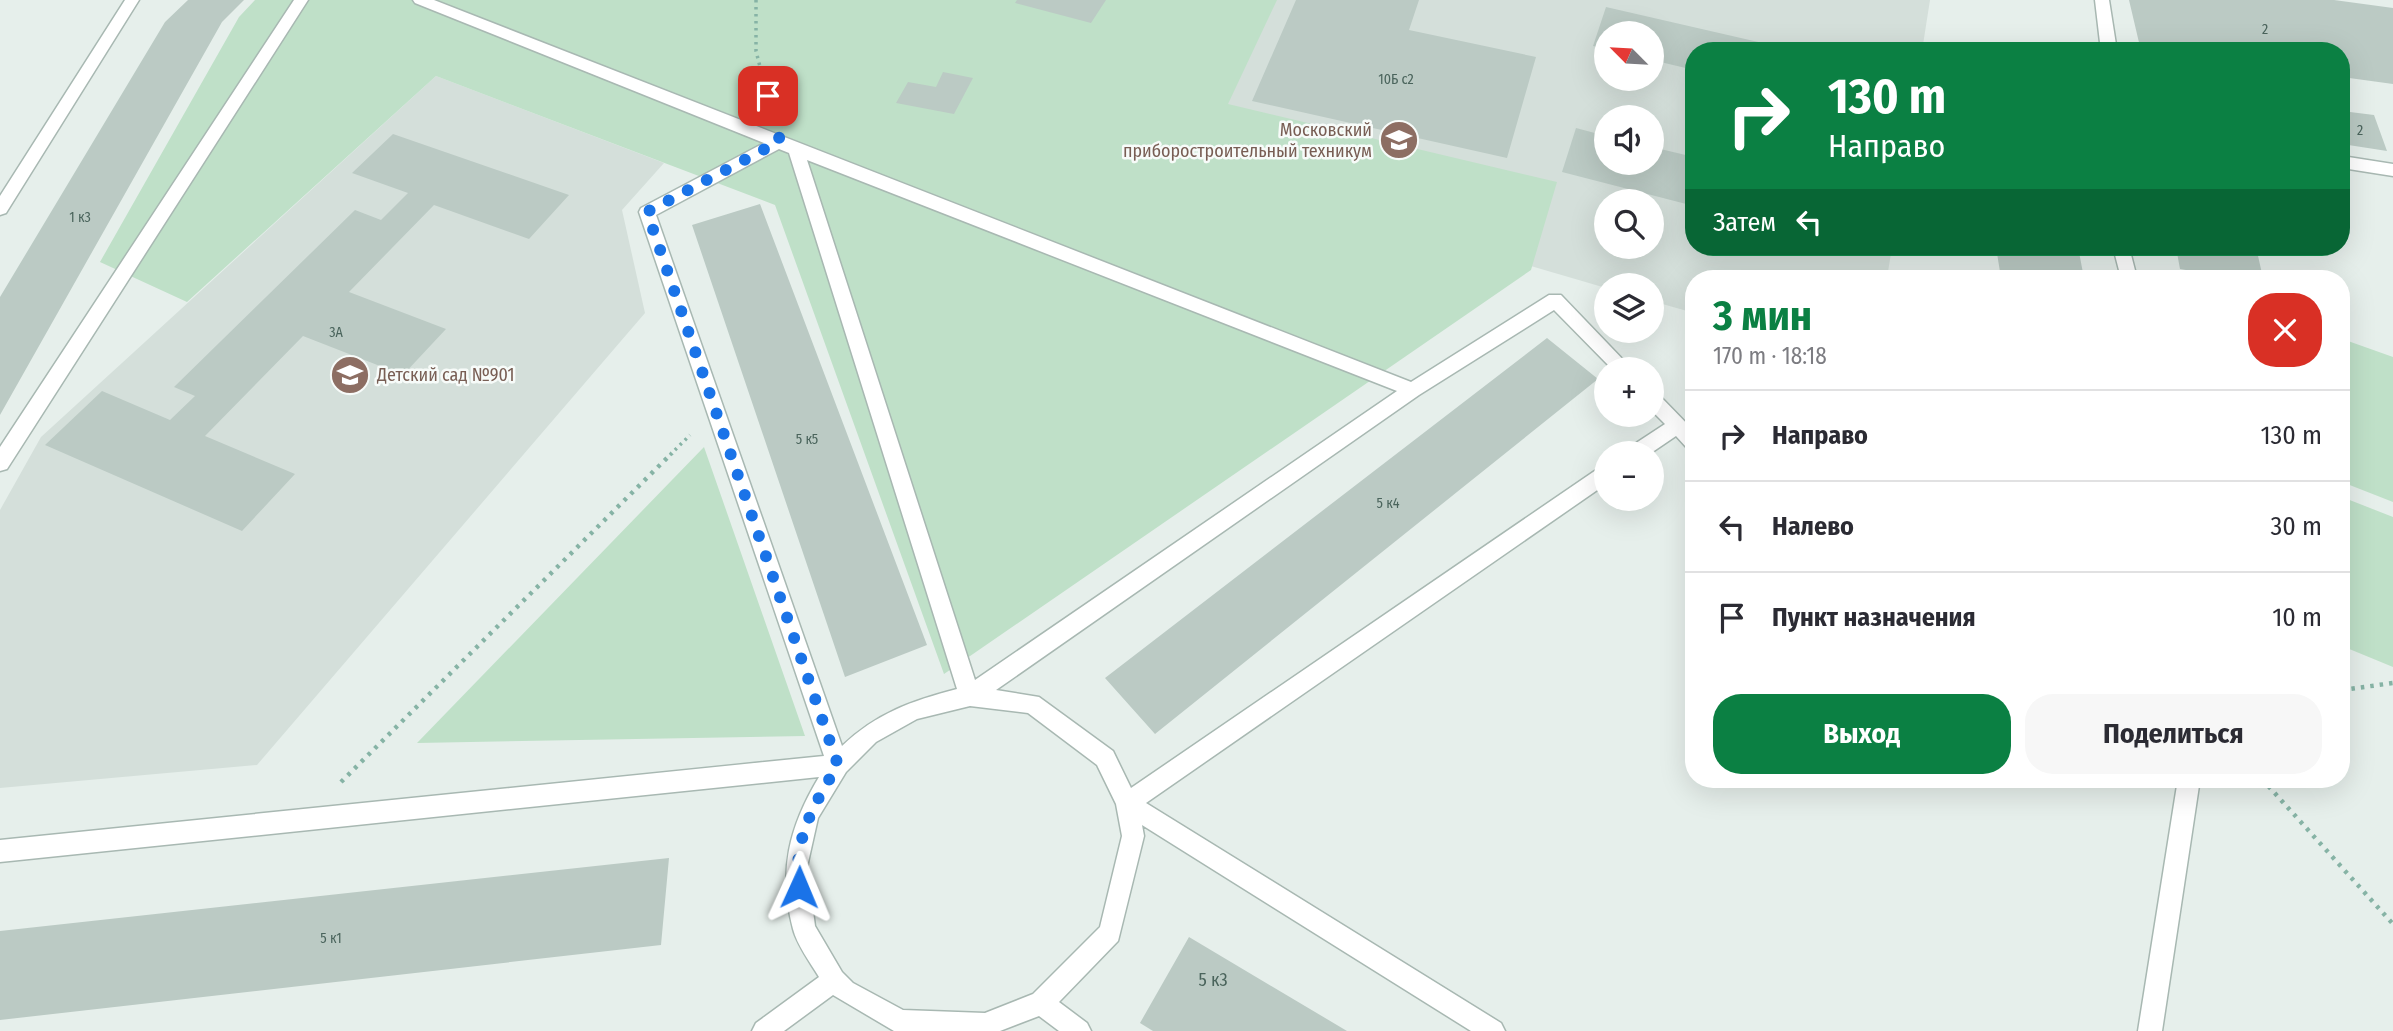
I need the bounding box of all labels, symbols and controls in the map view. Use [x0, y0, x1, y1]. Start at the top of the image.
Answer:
north arrow [1594, 21, 1664, 91]
map controls [1594, 21, 1664, 511]
house number: 2 [2262, 21, 2268, 38]
pin [738, 66, 798, 126]
text: 130 m [1828, 67, 1946, 126]
icon: right [1713, 70, 1804, 161]
house number: 10Б с2 [1378, 71, 1414, 88]
icon: arrive [749, 77, 787, 115]
button: sound [1594, 105, 1664, 175]
place label: Московский приборостроительный техникум [1123, 119, 1372, 162]
school or university icon: Московский приборостроительный техникум [1378, 119, 1420, 161]
house number: 2 [2357, 122, 2363, 139]
text: Направо [1828, 127, 1945, 165]
button: search [1594, 189, 1664, 259]
icon: left [1790, 203, 1828, 241]
text: Затем [1713, 207, 1776, 238]
house number: 1 к3 [69, 209, 91, 226]
button: layers [1594, 273, 1664, 343]
text: 3 мин [1713, 291, 1812, 341]
button: close [2248, 293, 2322, 367]
house number: 3А [329, 324, 343, 341]
text: 170 m · 18:18 [1713, 342, 1827, 370]
school or university icon: Детский сад №901 [329, 354, 371, 396]
button: + [1594, 357, 1664, 427]
place label: Детский сад №901 [376, 364, 515, 386]
icon: right [1713, 417, 1751, 455]
text: Направо [1772, 420, 1868, 451]
text: 130 m [2260, 420, 2322, 451]
house number: 5 к5 [796, 431, 818, 448]
button: − [1594, 441, 1664, 511]
house number: 5 к4 [1377, 495, 1400, 512]
icon: left [1713, 508, 1751, 546]
text: Налево [1772, 511, 1854, 542]
text: 30 m [2271, 511, 2322, 542]
icon: arrive [1713, 599, 1751, 637]
text: Пункт назначения [1772, 602, 1976, 633]
text: 10 m [2272, 602, 2322, 633]
button: Выход [1713, 694, 2011, 774]
button: Поделиться [2025, 694, 2322, 774]
position arrow [762, 850, 836, 924]
house number: 5 к1 [320, 930, 342, 947]
house number: 5 к3 [1198, 969, 1228, 991]

